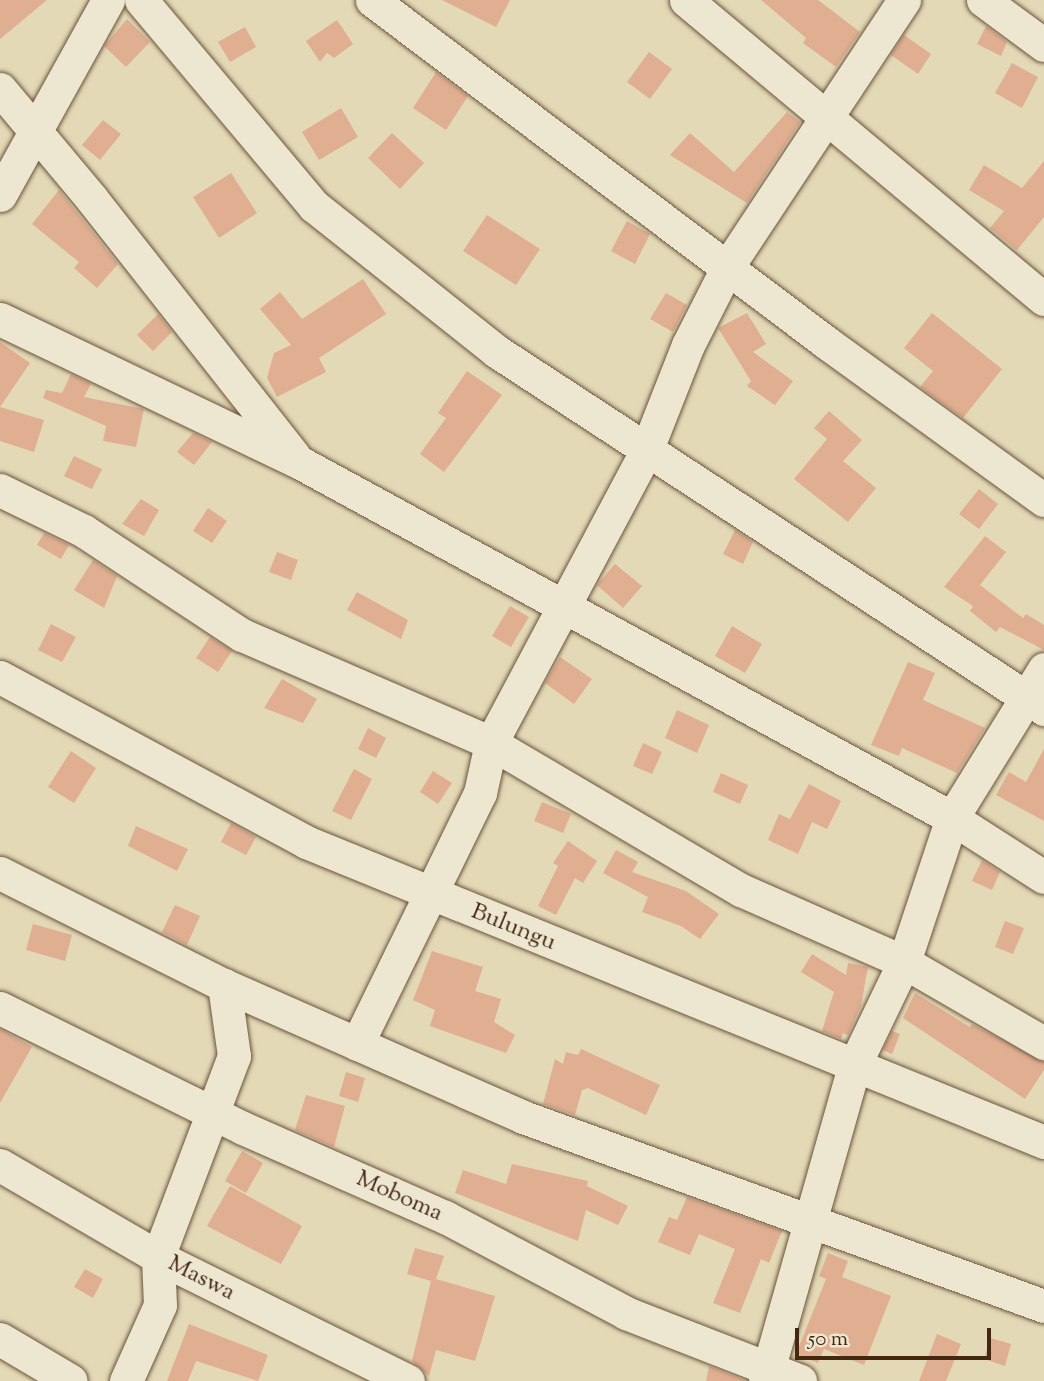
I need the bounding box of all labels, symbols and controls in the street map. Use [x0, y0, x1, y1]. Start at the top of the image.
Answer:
street label: Bulungu [466, 898, 560, 958]
street label: Moboma [351, 1165, 447, 1229]
street label: Maswa [163, 1250, 239, 1308]
scale bar [799, 1314, 995, 1358]
text: 50 m [808, 1325, 848, 1355]

